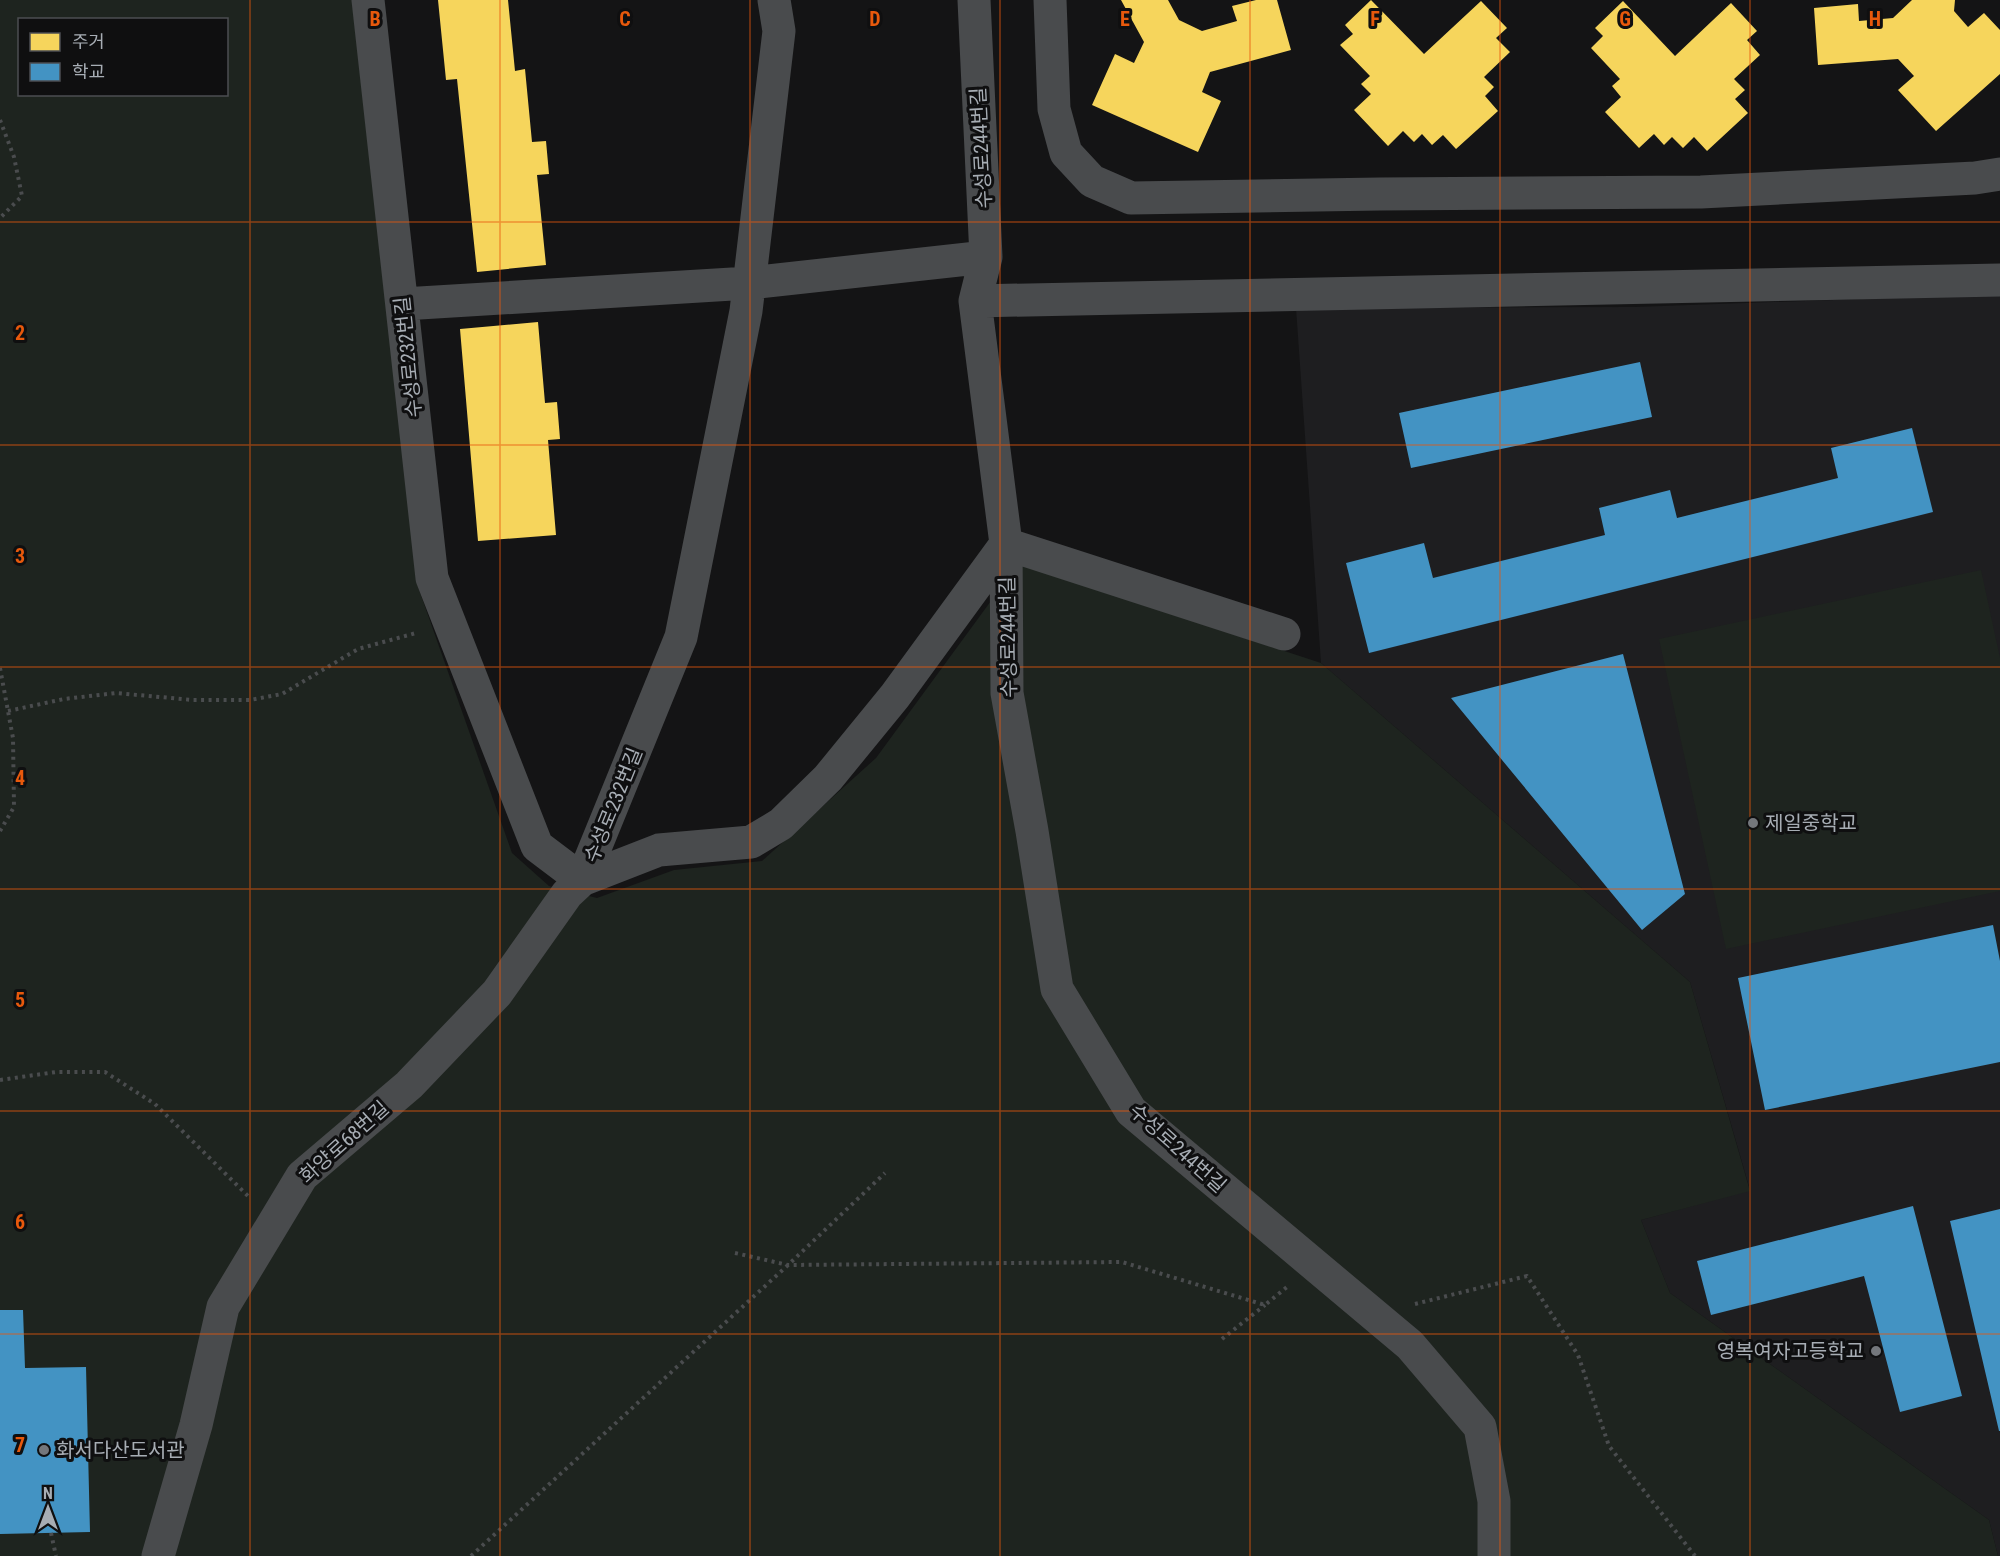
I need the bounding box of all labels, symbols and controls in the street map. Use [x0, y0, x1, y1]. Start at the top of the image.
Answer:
text: B [369, 7, 381, 31]
text: C [619, 7, 631, 31]
text: D [869, 7, 881, 31]
text: E [1120, 7, 1130, 31]
text: F [1370, 7, 1380, 31]
text: G [1619, 7, 1631, 31]
text: H [1869, 7, 1881, 31]
legend [18, 18, 228, 96]
text: 주거 [72, 31, 105, 52]
text: 학교 [72, 61, 105, 82]
street label: 수성로244번길 [966, 87, 996, 209]
street label: 수성로232번길 [390, 295, 426, 419]
text: 2 [15, 321, 25, 345]
text: 3 [15, 544, 25, 568]
street label: 수성로244번길 [995, 576, 1021, 698]
street label: 수성로232번길 [579, 744, 647, 866]
text: 4 [15, 766, 25, 790]
place label: 제일중학교 [1765, 811, 1857, 835]
marker: 제일중학교 [1746, 816, 1760, 830]
text: 5 [15, 988, 25, 1012]
street label: 화양로68번길 [294, 1096, 394, 1188]
street label: 수성로244번길 [1125, 1098, 1231, 1198]
text: 6 [15, 1210, 25, 1234]
place label: 영복여자고등학교 [1717, 1339, 1864, 1363]
marker: 영복여자고등학교 [1869, 1344, 1883, 1358]
text: 7 [15, 1433, 25, 1457]
place label: 화서다산도서관 [56, 1438, 185, 1462]
marker: 화서다산도서관 [37, 1443, 51, 1457]
north arrow [18, 1478, 78, 1538]
text: N [43, 1484, 53, 1503]

